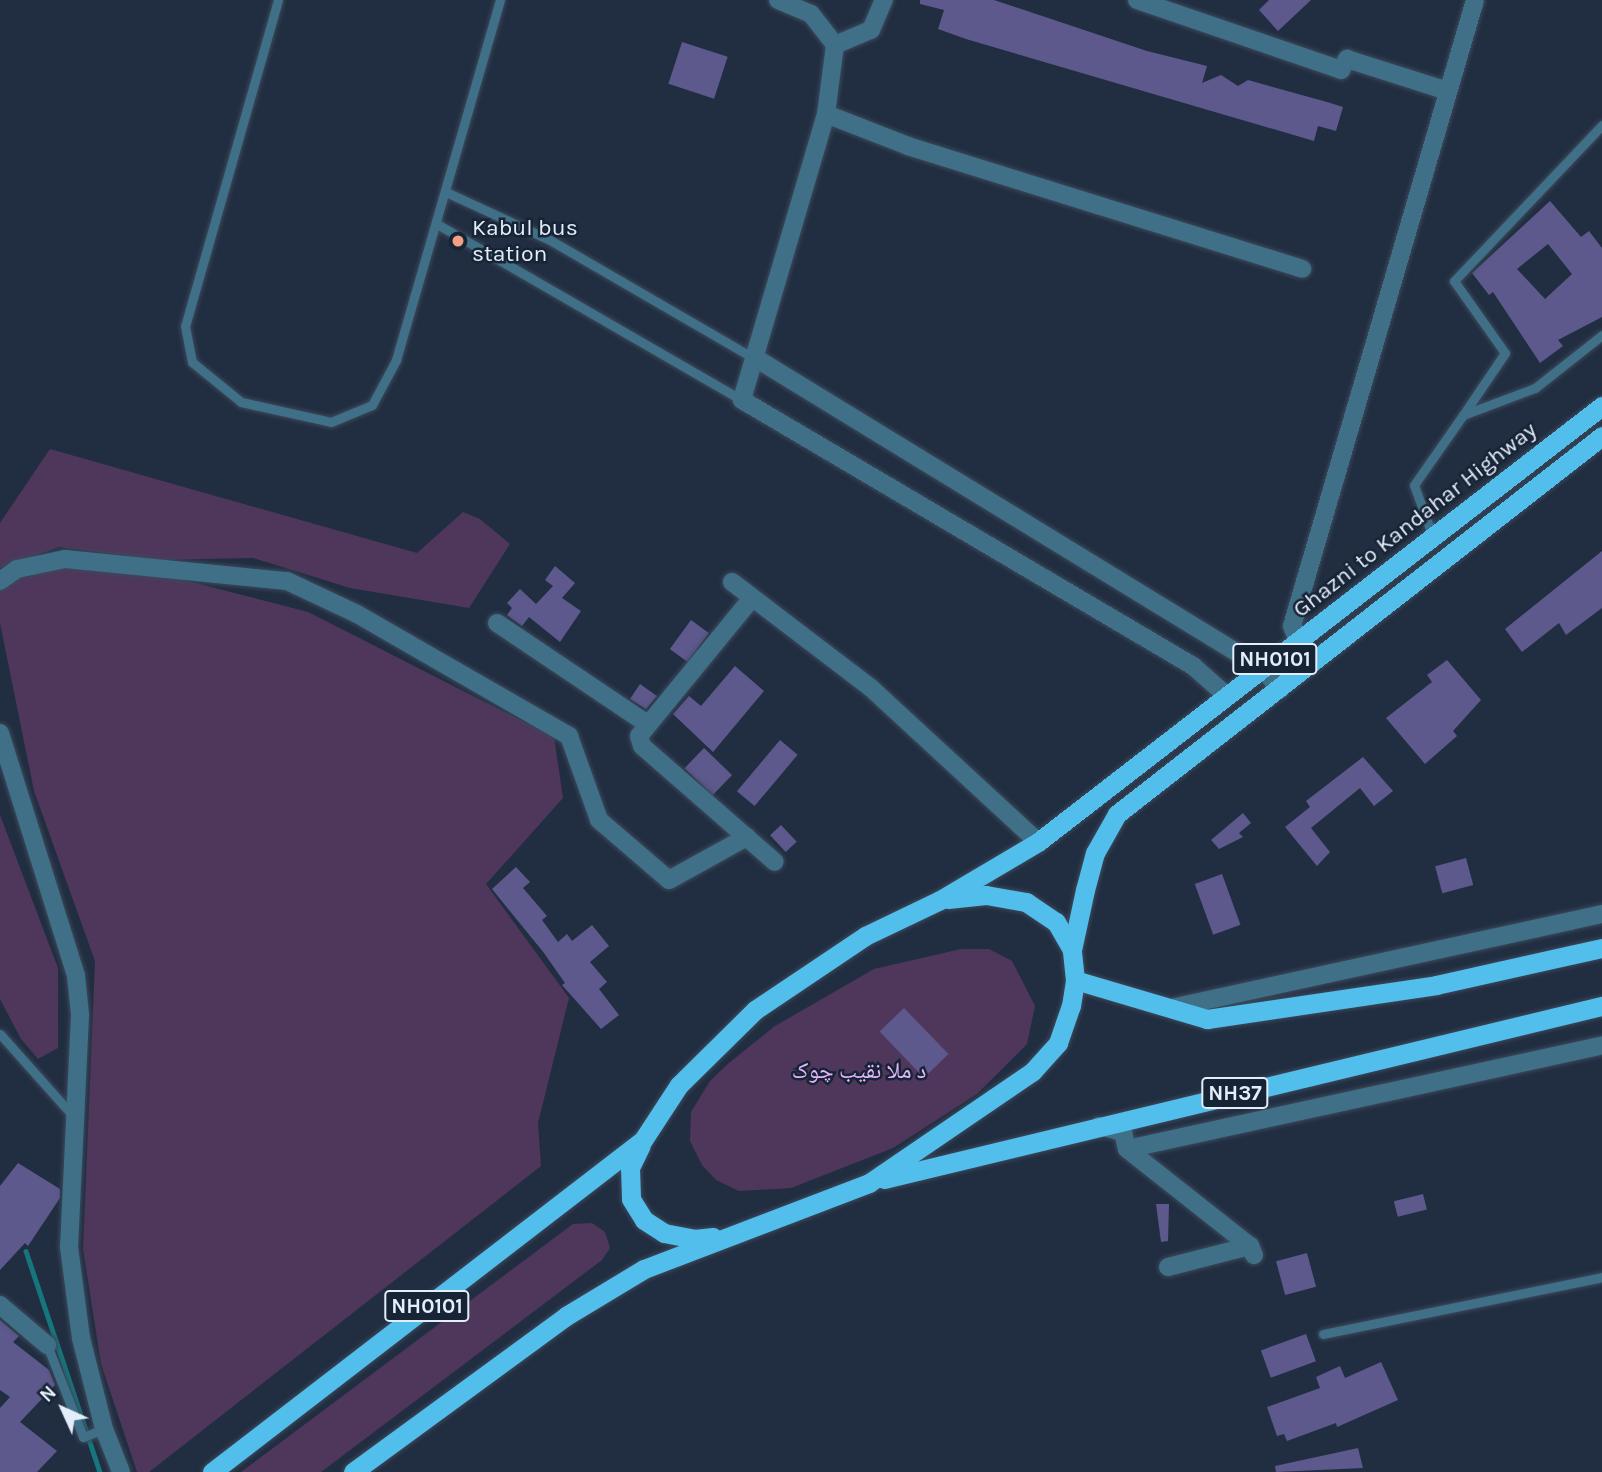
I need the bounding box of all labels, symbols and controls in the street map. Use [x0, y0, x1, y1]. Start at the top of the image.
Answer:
place label: Kabul bus station [472, 214, 578, 268]
marker: Kabul bus station [450, 233, 466, 249]
street label: Ghazni to Kandahar Highway [1288, 416, 1542, 624]
road number: NH0101 [1231, 642, 1319, 676]
park label: د ملا نقيب چوک [792, 1057, 926, 1085]
road number: NH37 [1200, 1076, 1270, 1110]
road number: NH0101 [383, 1288, 471, 1324]
north arrow [28, 1374, 98, 1444]
text: N [36, 1382, 61, 1407]

